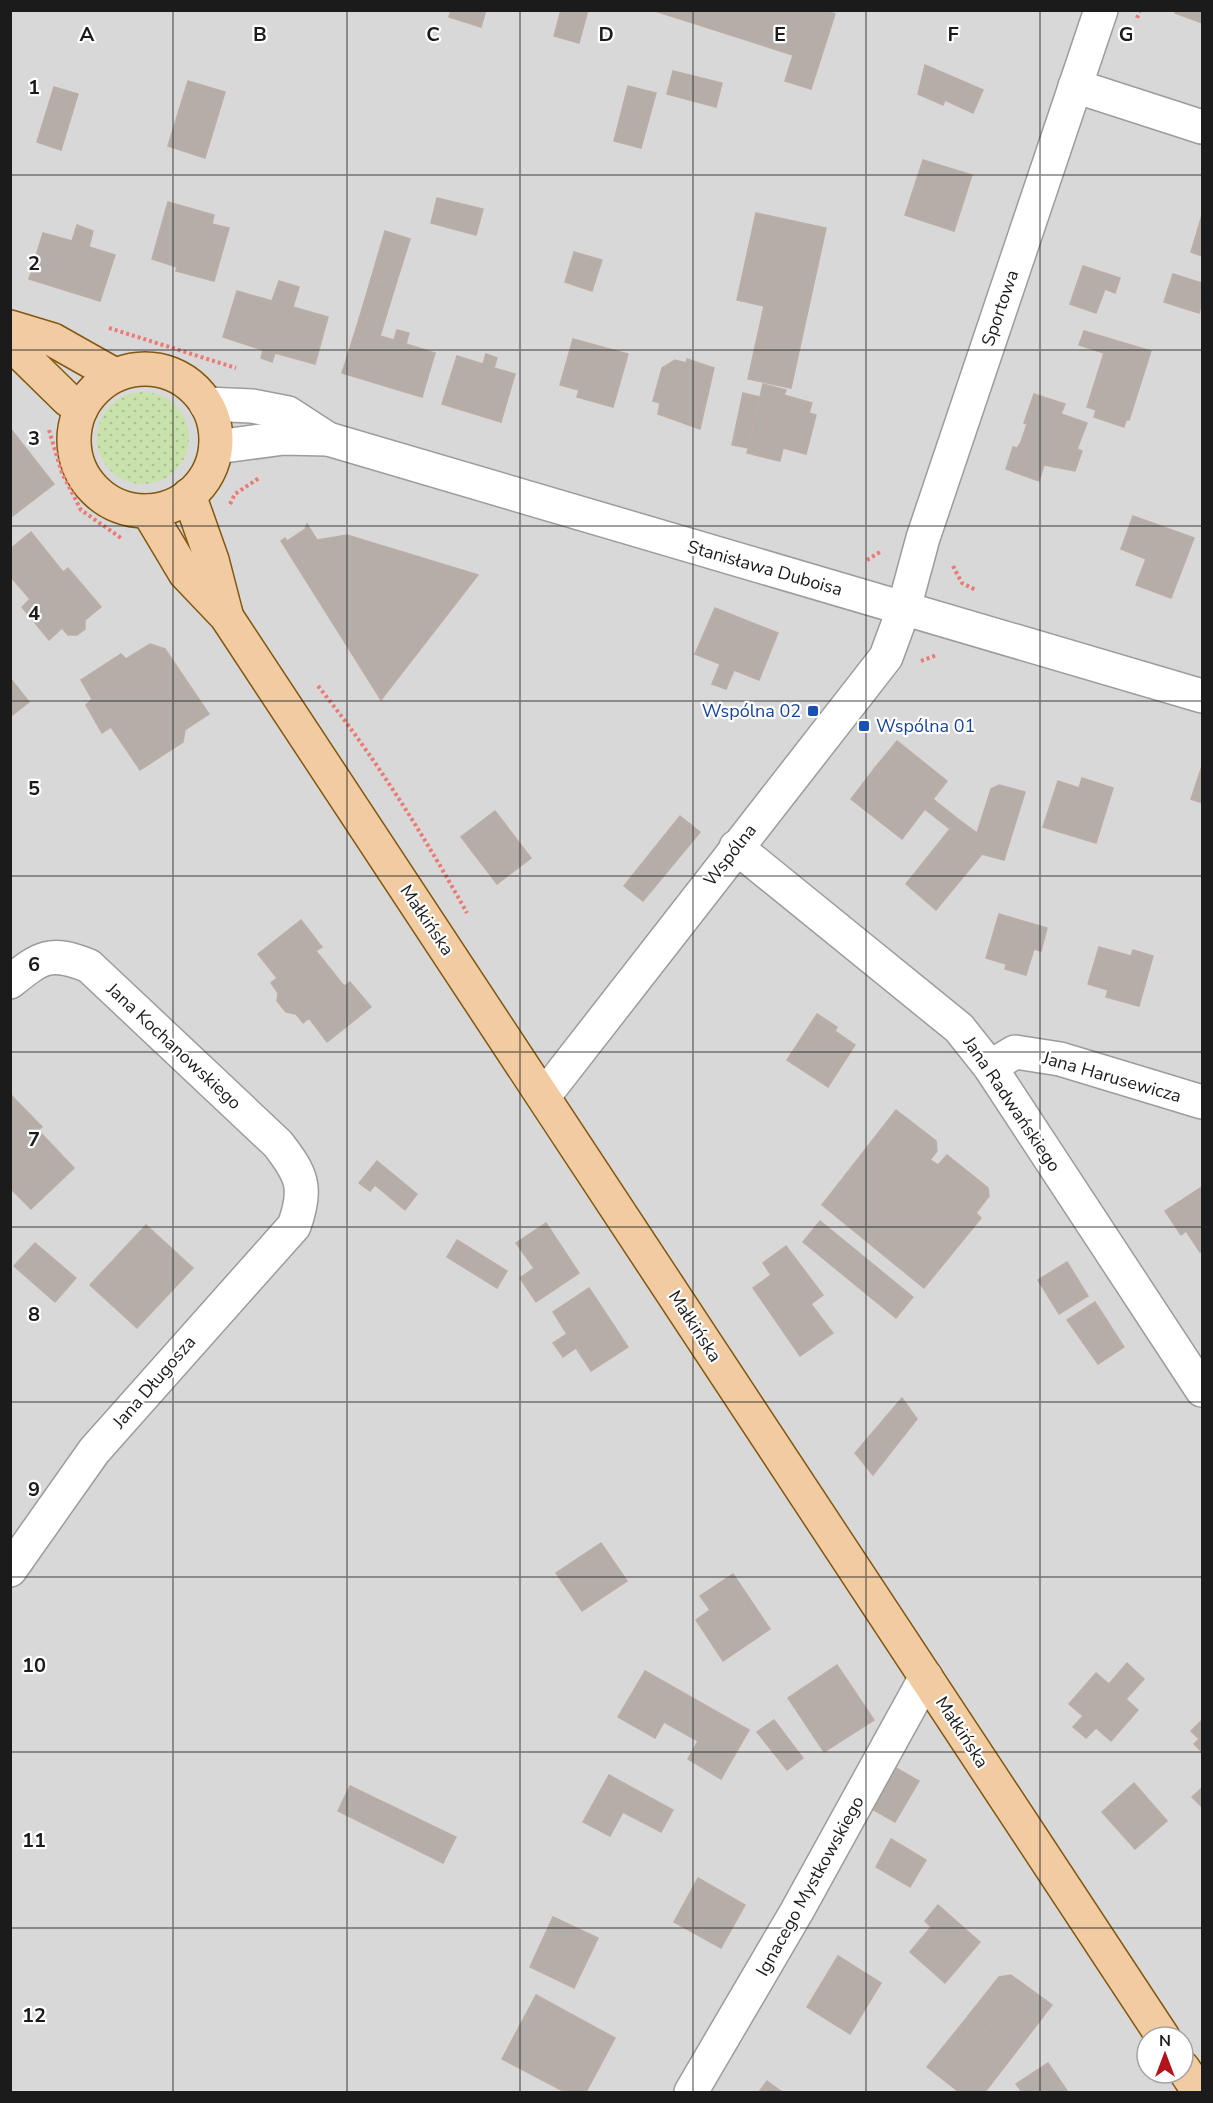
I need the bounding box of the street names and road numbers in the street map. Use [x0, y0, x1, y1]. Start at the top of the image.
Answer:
street label: Sportowa [976, 267, 1024, 349]
street label: Stanisława Duboisa [685, 534, 845, 602]
street label: Wspólna [698, 819, 762, 891]
street label: Małkińska [394, 880, 460, 960]
street label: Jana Kochanowskiego [101, 977, 247, 1115]
street label: Jana Radwańskiego [957, 1031, 1066, 1176]
street label: Jana Harusewicza [1039, 1045, 1184, 1108]
street label: Małkińska [663, 1286, 727, 1366]
street label: Jana Długosza [106, 1331, 201, 1434]
street label: Małkińska [930, 1692, 994, 1772]
street label: Ignacego Mystkowskiego [750, 1792, 870, 1980]

